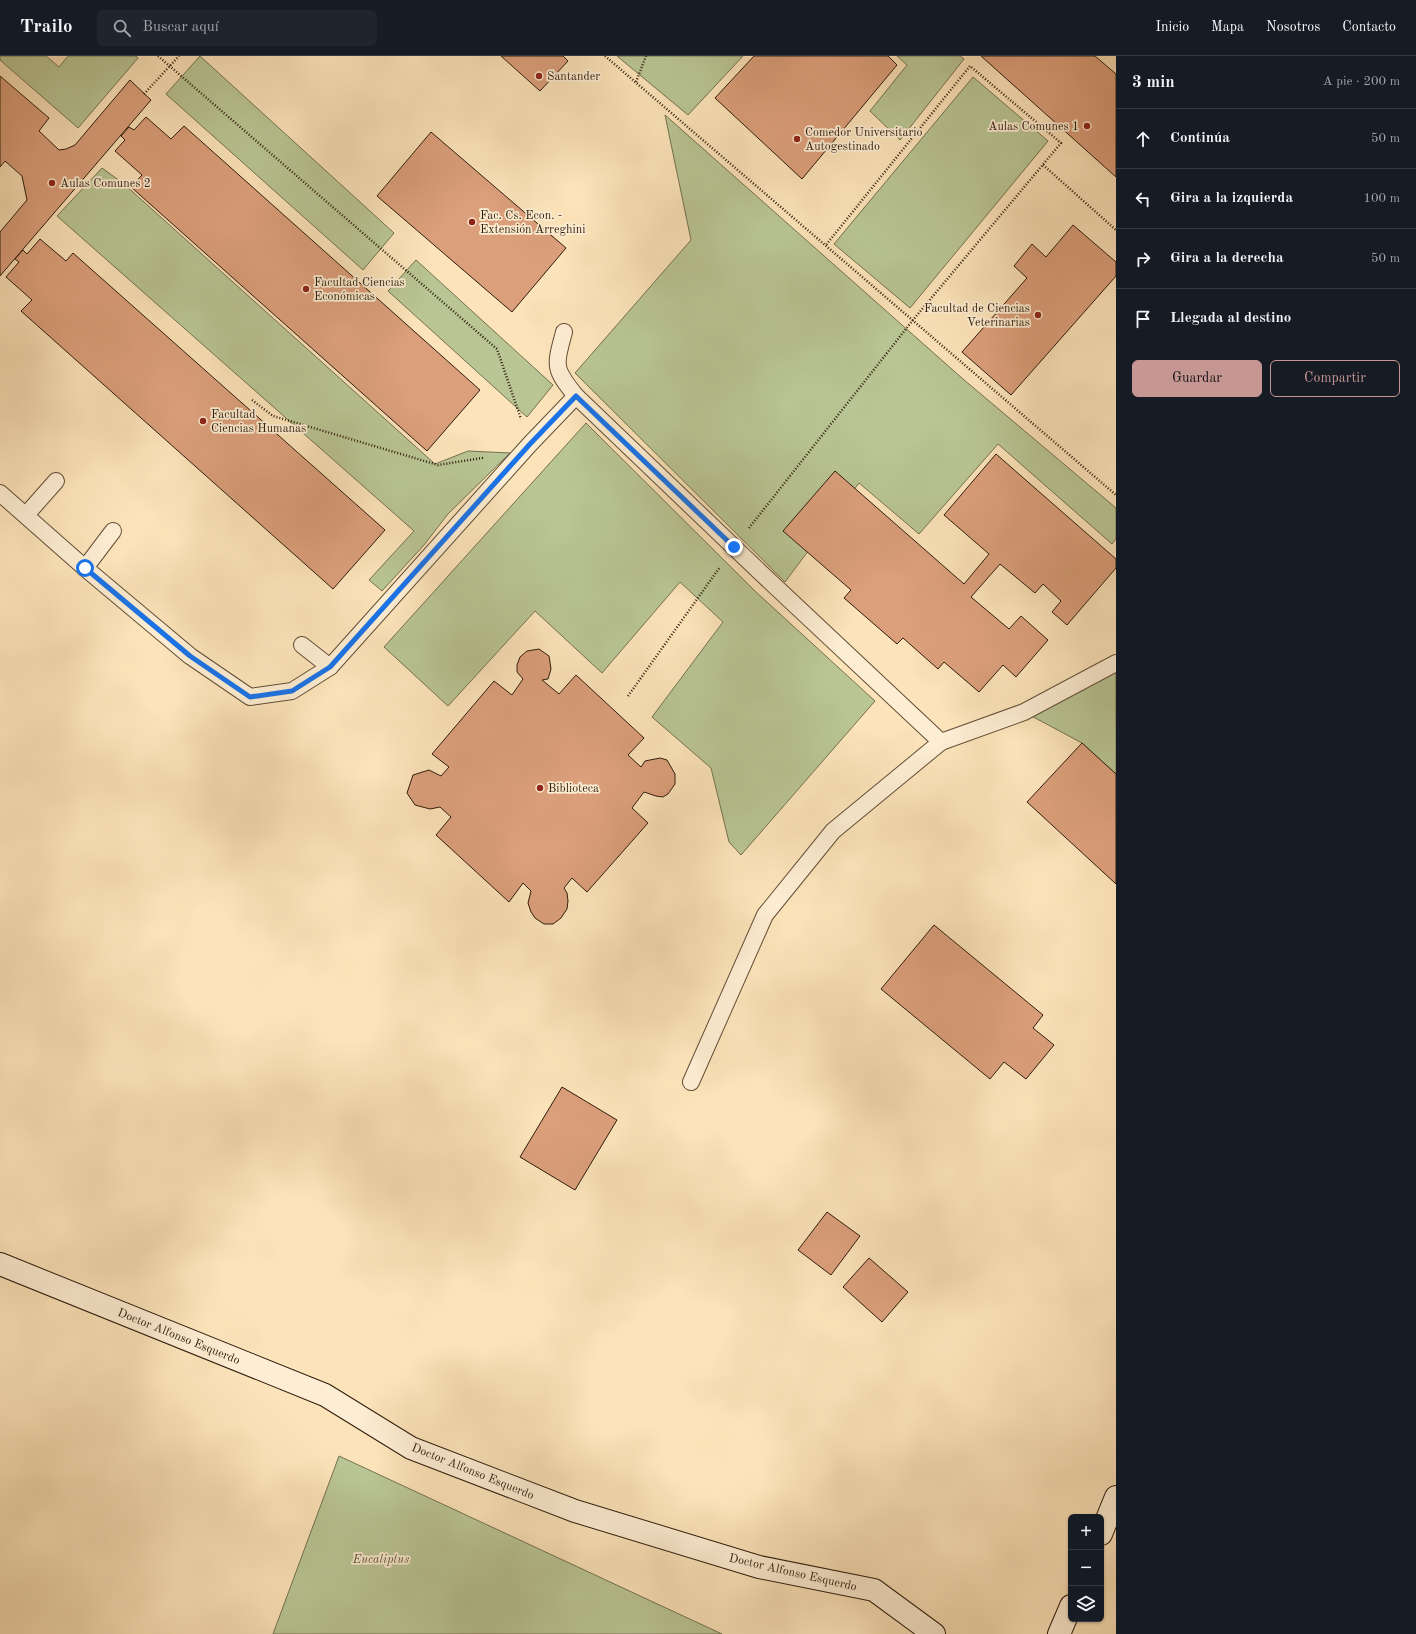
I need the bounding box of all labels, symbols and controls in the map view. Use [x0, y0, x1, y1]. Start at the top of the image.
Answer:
search box [97, 10, 377, 46]
icon: search [111, 17, 133, 39]
text: Trailo [20, 18, 73, 37]
text: Buscar aquí [143, 20, 219, 35]
text: Inicio [1155, 20, 1189, 34]
text: Mapa [1211, 20, 1244, 34]
text: Nosotros [1266, 20, 1320, 34]
text: Contacto [1342, 20, 1396, 34]
marker: Santander [534, 71, 544, 81]
place label: Santander [547, 71, 600, 83]
text: 3 min [1132, 74, 1175, 91]
text: A pie · 200 m [1323, 75, 1400, 88]
place label: Aulas Comunes 1 [988, 121, 1079, 133]
marker: Aulas Comunes 1 [1082, 121, 1092, 131]
place label: Comedor Universitario Autogestinado [805, 127, 923, 153]
icon: ahead [1132, 128, 1154, 150]
text: Continúa [1170, 131, 1230, 146]
text: 50 m [1371, 132, 1400, 145]
marker: Comedor Universitario Autogestinado [792, 134, 802, 144]
marker: Aulas Comunes 2 [47, 178, 57, 188]
place label: Aulas Comunes 2 [60, 178, 151, 190]
icon: left [1132, 188, 1154, 210]
text: Gira a la izquierda [1170, 191, 1293, 206]
text: 100 m [1363, 192, 1400, 205]
place label: Fac. Cs. Econ. - Extensión Arreghini [480, 210, 585, 236]
marker: Fac. Cs. Econ. - Extensión Arreghini [467, 217, 477, 227]
icon: right [1132, 248, 1154, 270]
text: Gira a la derecha [1170, 251, 1284, 266]
text: 50 m [1371, 252, 1400, 265]
place label: Facultad Ciencias Económicas [314, 277, 405, 303]
marker: Facultad Ciencias Económicas [301, 284, 311, 294]
place label: Facultad de Ciencias Veterinarias [924, 303, 1030, 329]
icon: arrive [1132, 308, 1154, 330]
marker: Facultad de Ciencias Veterinarias [1033, 310, 1043, 320]
text: Llegada al destino [1170, 311, 1291, 326]
button: Guardar [1132, 360, 1262, 397]
button: Compartir [1270, 360, 1400, 397]
place label: Facultad Ciencias Humanas [211, 409, 306, 435]
marker: Facultad Ciencias Humanas [198, 416, 208, 426]
route end [725, 538, 743, 556]
route start [76, 559, 94, 577]
marker: Biblioteca [535, 783, 545, 793]
place label: Biblioteca [548, 783, 599, 795]
street label: Doctor Alfonso Esquerdo [116, 1307, 242, 1367]
street label: Doctor Alfonso Esquerdo [410, 1442, 536, 1502]
map controls [1068, 1514, 1104, 1622]
button: + [1068, 1514, 1104, 1550]
button: − [1068, 1550, 1104, 1586]
street label: Doctor Alfonso Esquerdo [728, 1552, 858, 1594]
park label: Eucaliptus [352, 1554, 409, 1566]
button: layers [1068, 1586, 1104, 1622]

